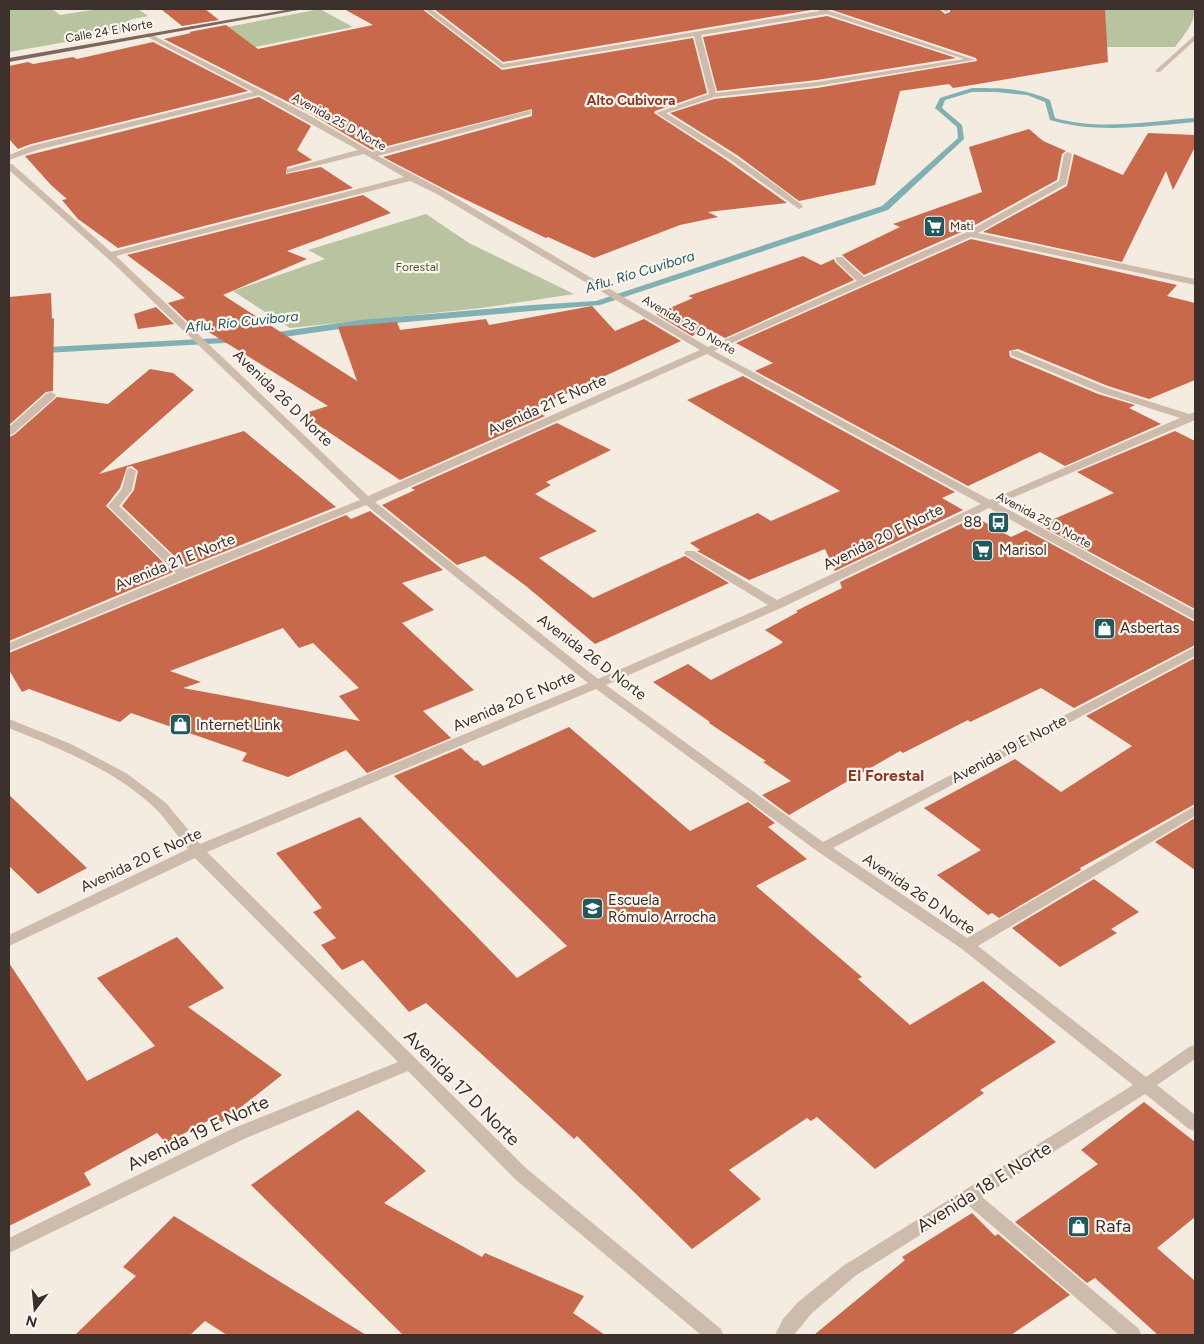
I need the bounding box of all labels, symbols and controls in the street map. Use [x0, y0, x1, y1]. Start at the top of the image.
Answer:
street label: Calle 24 E Norte [64, 16, 154, 46]
street label: Avenida 25 D Norte [290, 90, 389, 154]
district label: Alto Cubivora [587, 92, 675, 109]
supermarket icon: Mati [922, 214, 946, 238]
place label: Mati [950, 219, 974, 233]
water label: Aflu. Río Cuvibora [582, 247, 697, 297]
park label: Forestal [396, 260, 438, 274]
street label: Avenida 25 D Norte [640, 293, 739, 358]
water label: Aflu. Río Cuvibora [184, 308, 299, 336]
street label: Avenida 26 D Norte [229, 346, 337, 450]
street label: Avenida 21 E Norte [485, 371, 609, 439]
street label: Avenida 25 D Norte [994, 489, 1094, 551]
street label: Avenida 20 E Norte [820, 500, 946, 574]
bus stop icon: 88 [986, 510, 1010, 534]
place label: 88 [964, 513, 982, 531]
street label: Avenida 21 E Norte [112, 530, 238, 594]
supermarket icon: Marisol [971, 538, 995, 562]
place label: Marisol [999, 541, 1047, 559]
street label: Avenida 26 D Norte [534, 610, 650, 704]
shop icon: Asbertas [1092, 616, 1116, 640]
place label: Asbertas [1120, 619, 1179, 637]
street label: Avenida 20 E Norte [450, 667, 578, 735]
street label: Avenida 19 E Norte [948, 711, 1070, 787]
shop icon: Internet Link [168, 713, 192, 737]
place label: Internet Link [196, 716, 281, 734]
district label: El Forestal [848, 766, 924, 785]
street label: Avenida 20 E Norte [78, 824, 204, 896]
street label: Avenida 26 D Norte [859, 850, 979, 938]
place label: Escuela Rómulo Arrocha [608, 891, 716, 926]
school or university icon: Escuela Rómulo Arrocha [580, 897, 604, 921]
street label: Avenida 17 D Norte [399, 1025, 525, 1151]
street label: Avenida 19 E Norte [124, 1091, 272, 1175]
street label: Avenida 18 E Norte [913, 1137, 1055, 1237]
shop icon: Rafa [1067, 1214, 1091, 1238]
place label: Rafa [1095, 1215, 1131, 1237]
north arrow [10, 1284, 60, 1334]
text: N [24, 1311, 39, 1331]

